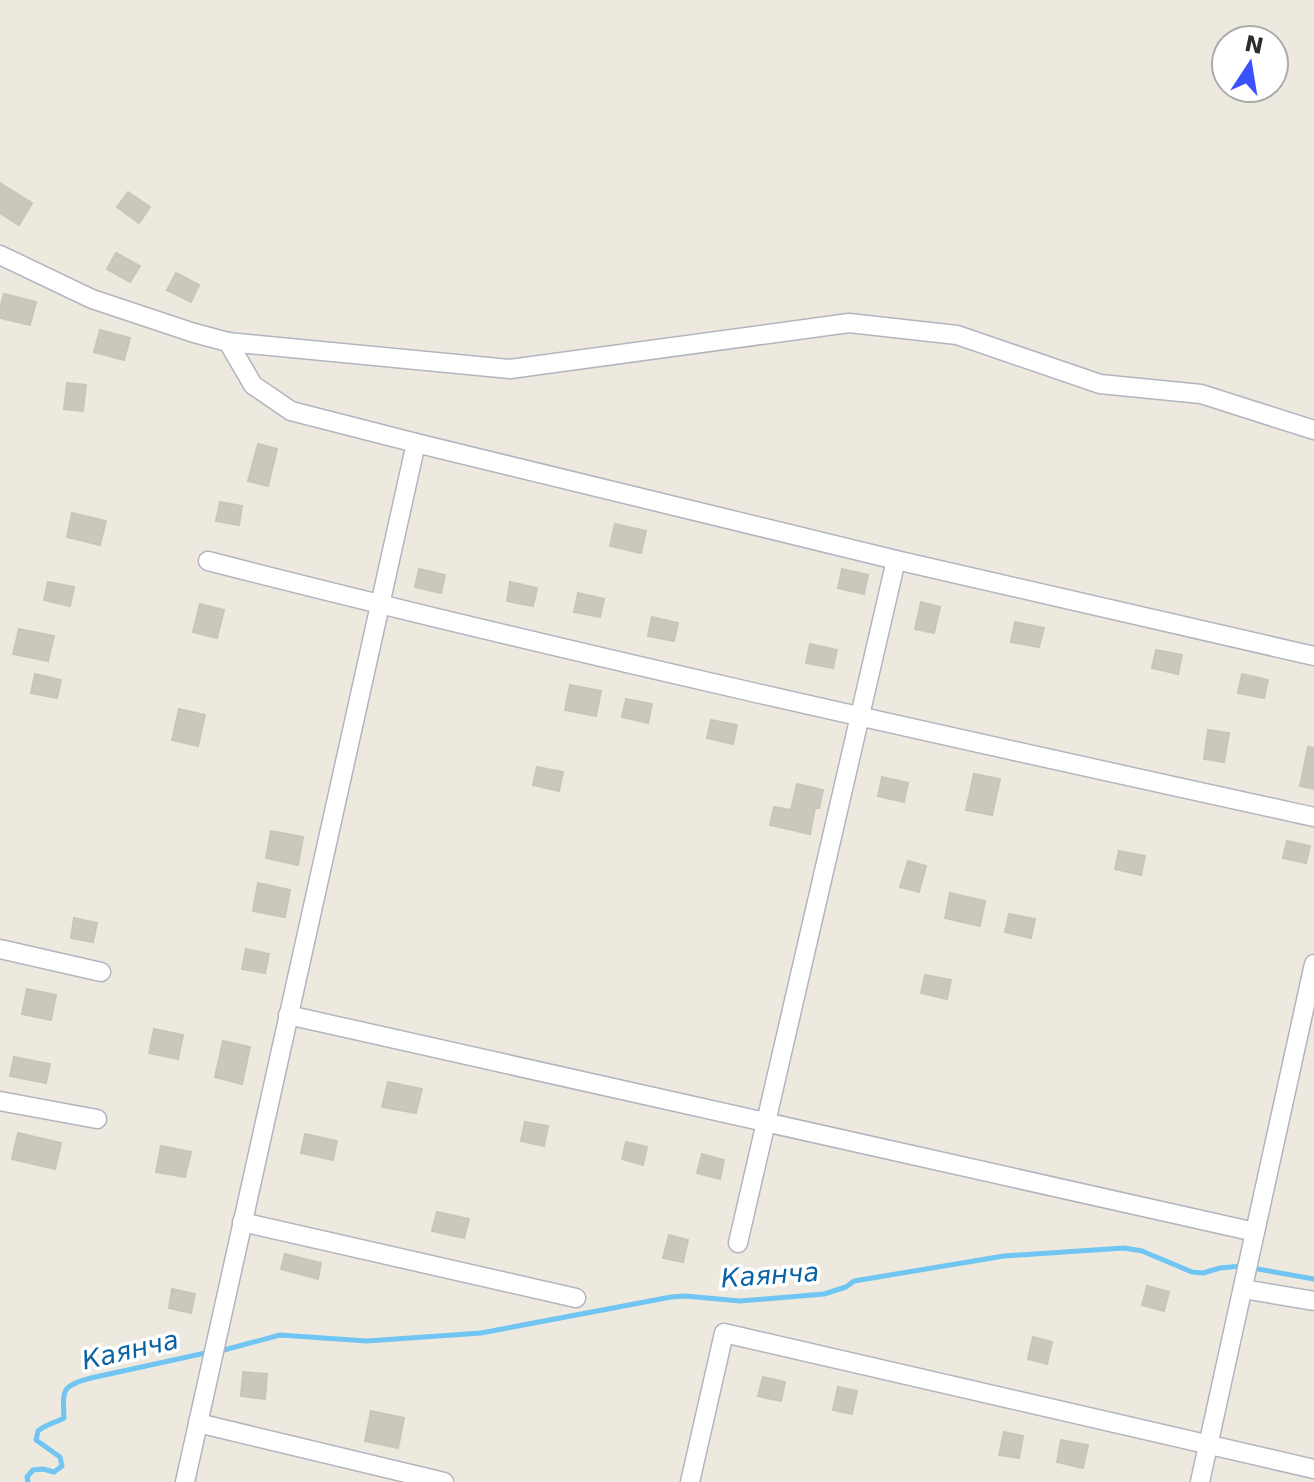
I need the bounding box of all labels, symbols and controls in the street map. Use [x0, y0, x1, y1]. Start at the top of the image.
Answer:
north arrow [1210, 24, 1290, 104]
text: N [1242, 31, 1266, 59]
water label: Каянча [720, 1257, 820, 1293]
water label: Каянча [79, 1324, 181, 1376]

